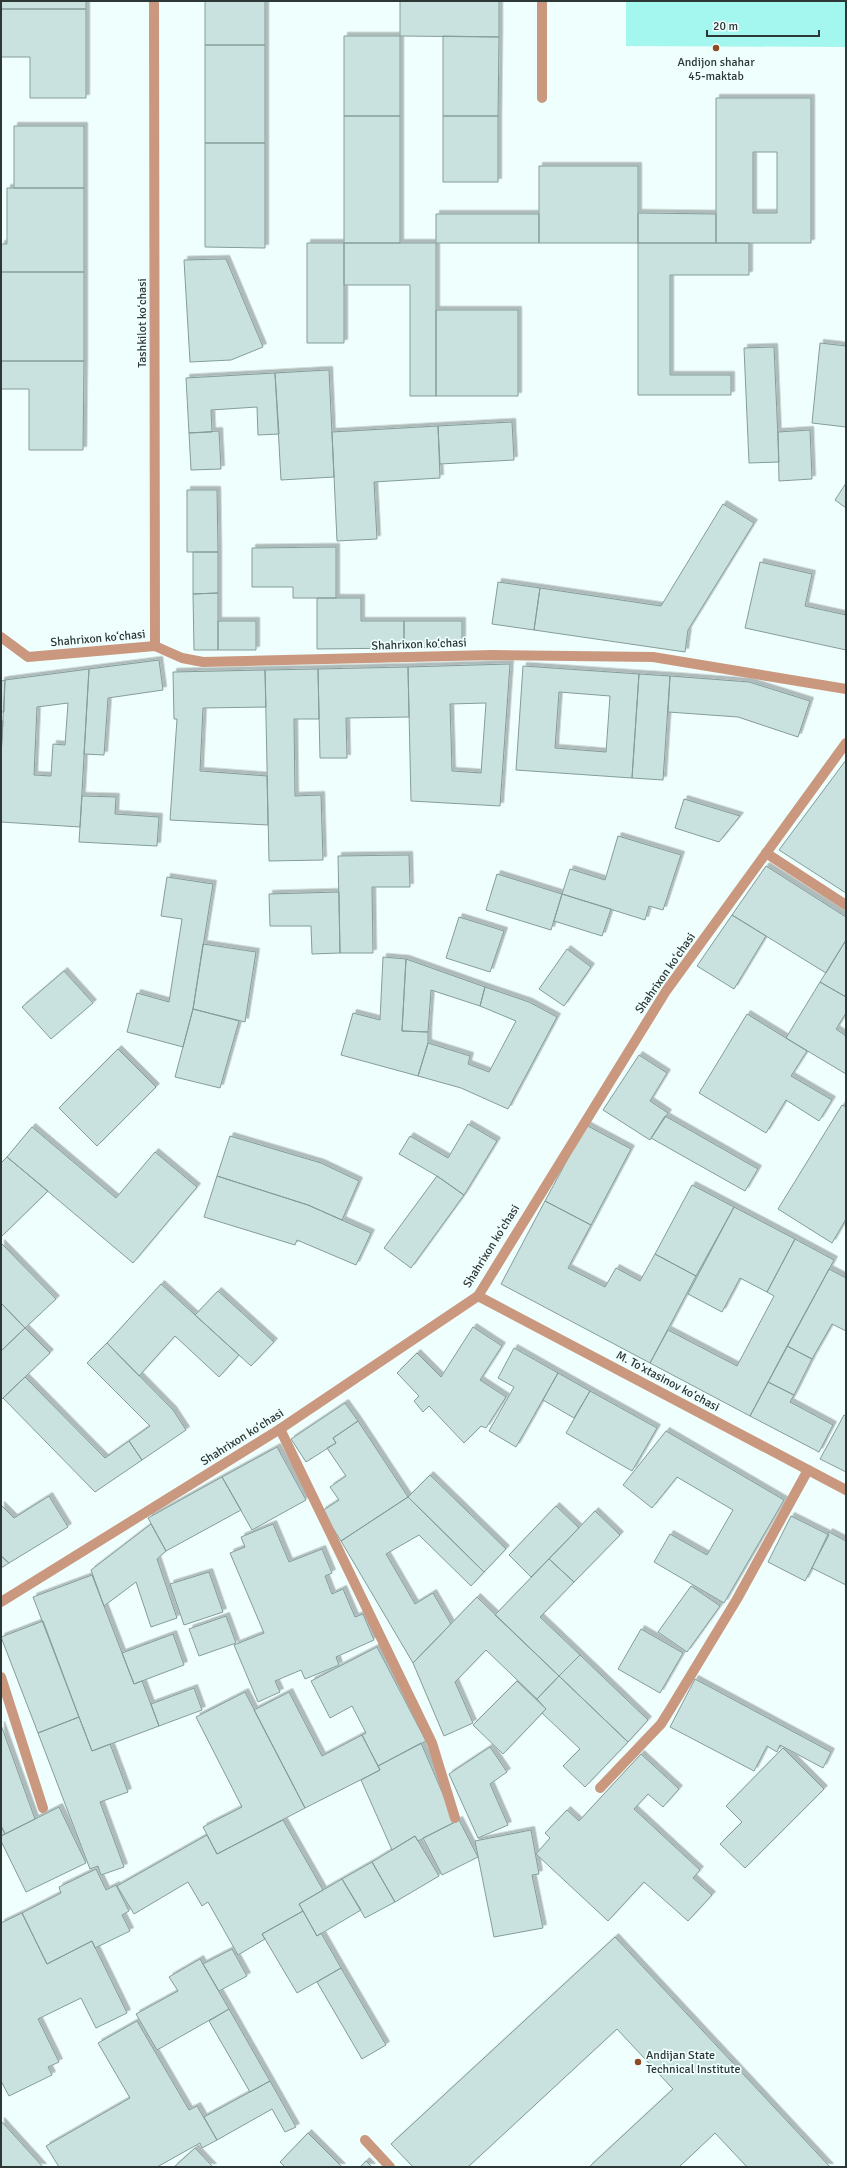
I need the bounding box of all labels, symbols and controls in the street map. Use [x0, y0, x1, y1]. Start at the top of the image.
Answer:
scale bar [707, 12, 819, 38]
text: 20 m [713, 19, 738, 34]
marker: Andijon shahar 45-maktab [711, 43, 721, 53]
place label: Andijon shahar 45-maktab [677, 55, 755, 84]
street label: Tashkilot koʻchasi [135, 278, 150, 368]
street label: Shahrixon koʻchasi [50, 627, 146, 650]
street label: Shahrixon koʻchasi [371, 635, 467, 654]
street label: Shahrixon koʻchasi [632, 930, 699, 1017]
street label: Shahrixon koʻchasi [460, 1202, 523, 1291]
street label: M. Toʻxtasinov koʻchasi [613, 1348, 722, 1415]
street label: Shahrixon koʻchasi [198, 1406, 287, 1469]
place label: Andijan State Technical Institute [646, 2048, 740, 2077]
marker: Andijan State Technical Institute [633, 2057, 643, 2067]

